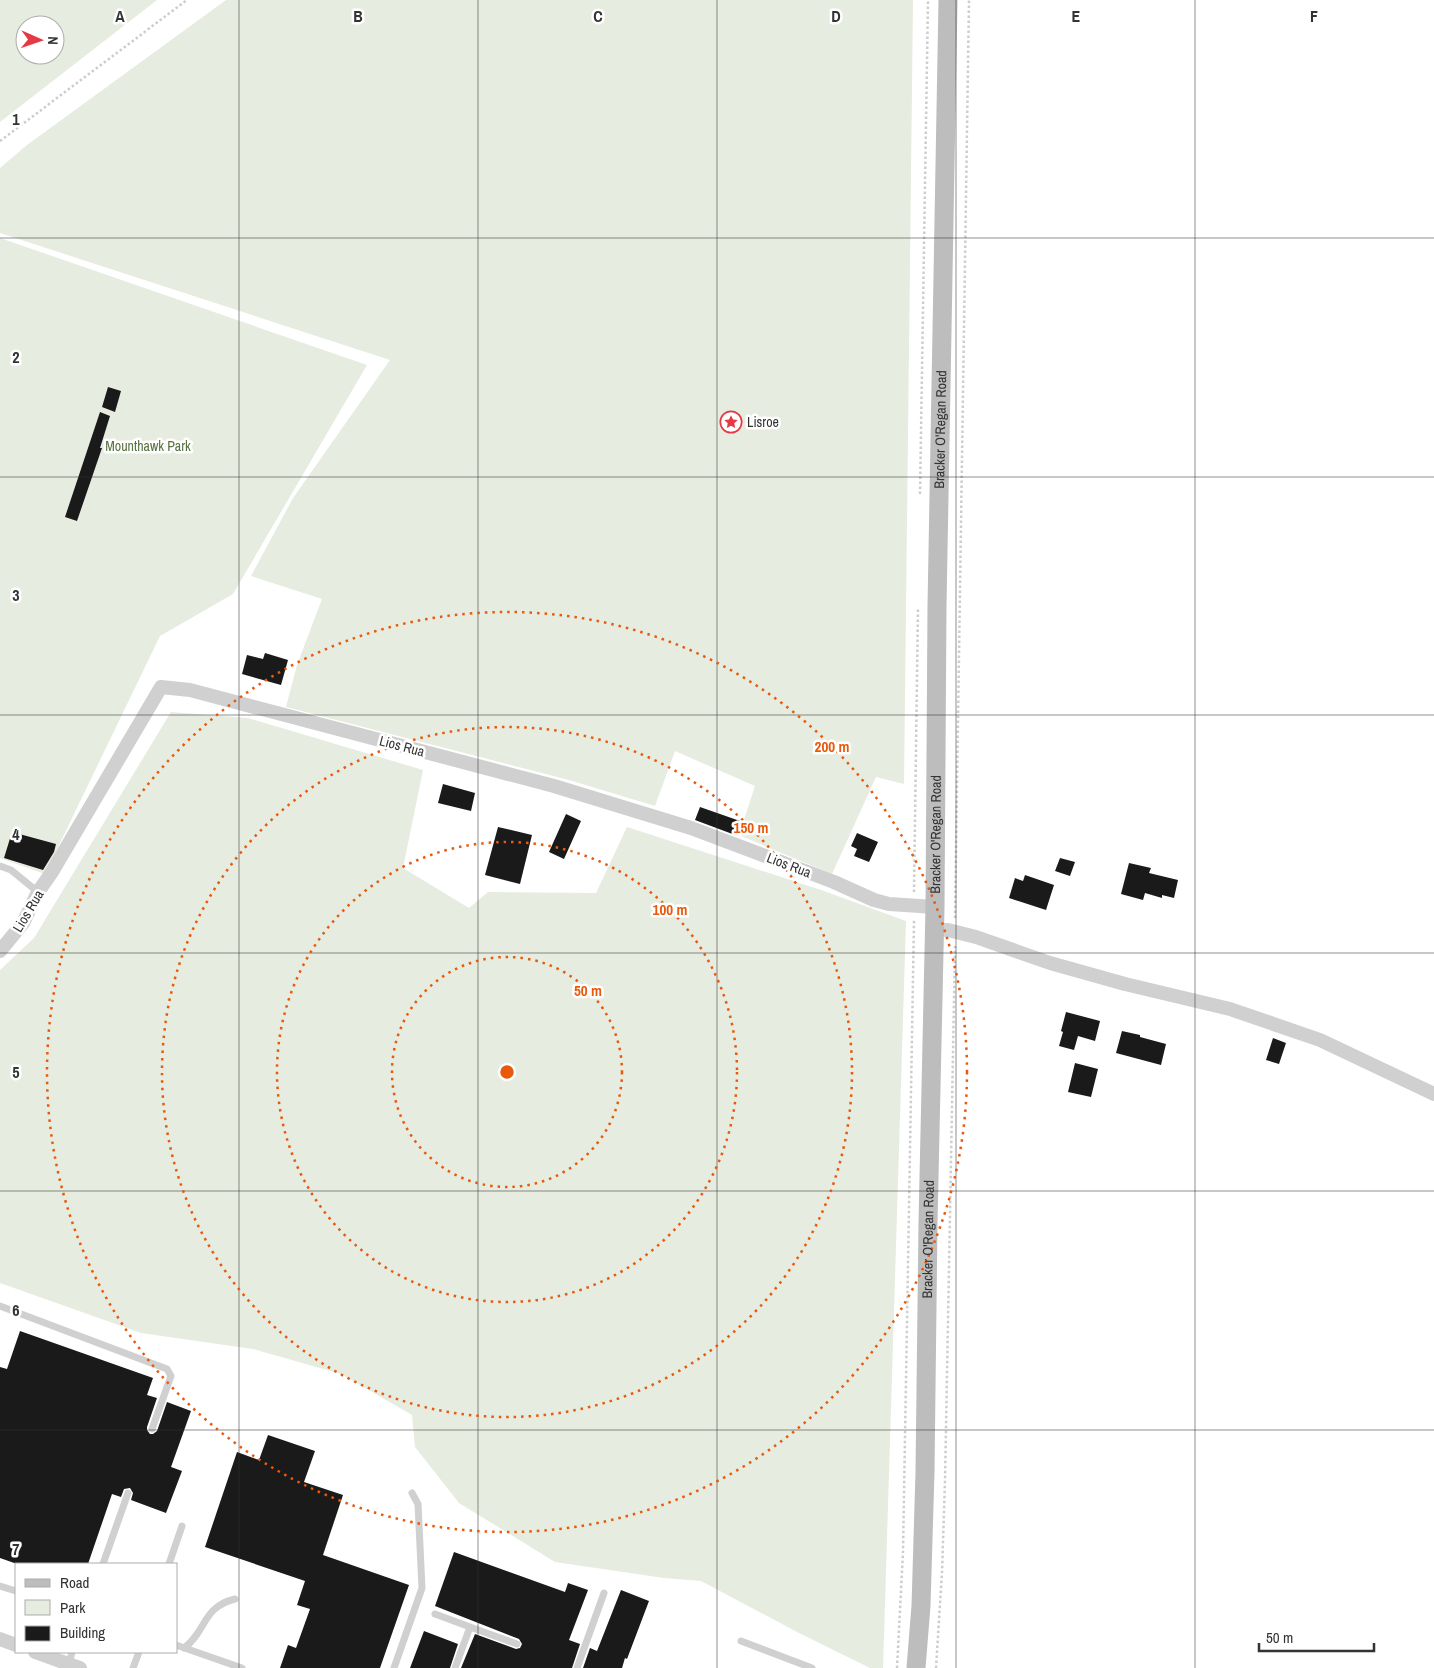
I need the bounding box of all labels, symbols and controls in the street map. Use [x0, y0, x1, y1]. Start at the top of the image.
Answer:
text: A [115, 5, 125, 27]
text: B [353, 5, 363, 27]
text: C [593, 5, 603, 27]
text: D [831, 5, 841, 27]
text: E [1072, 5, 1081, 27]
text: F [1310, 5, 1318, 27]
north arrow [15, 15, 65, 65]
text: N [44, 36, 62, 45]
text: 1 [12, 108, 20, 130]
text: 2 [12, 346, 20, 368]
street label: Bracker O'Regan Road [930, 370, 950, 489]
place icon: Lisroe [719, 410, 743, 434]
place label: Lisroe [747, 413, 779, 431]
park label: Mounthawk Park [105, 437, 191, 455]
text: 3 [12, 584, 20, 606]
street label: Lios Rua [377, 731, 427, 761]
text: 200 m [815, 736, 849, 757]
street label: Bracker O'Regan Road [926, 775, 945, 894]
text: 150 m [734, 817, 768, 838]
text: 4 [12, 823, 20, 845]
street label: Lios Rua [764, 848, 814, 882]
street label: Lios Rua [8, 886, 48, 935]
text: 100 m [653, 899, 687, 920]
text: 50 m [574, 980, 602, 1001]
text: 5 [12, 1061, 20, 1083]
centre of rings [498, 1063, 516, 1081]
street label: Bracker O'Regan Road [918, 1180, 938, 1299]
text: 6 [12, 1299, 20, 1321]
text: 7 [12, 1538, 20, 1560]
legend [15, 1563, 178, 1653]
text: Road [60, 1572, 89, 1593]
text: Park [60, 1597, 86, 1618]
scale bar [1259, 1620, 1374, 1652]
text: Building [60, 1622, 105, 1643]
text: 50 m [1266, 1627, 1293, 1648]

